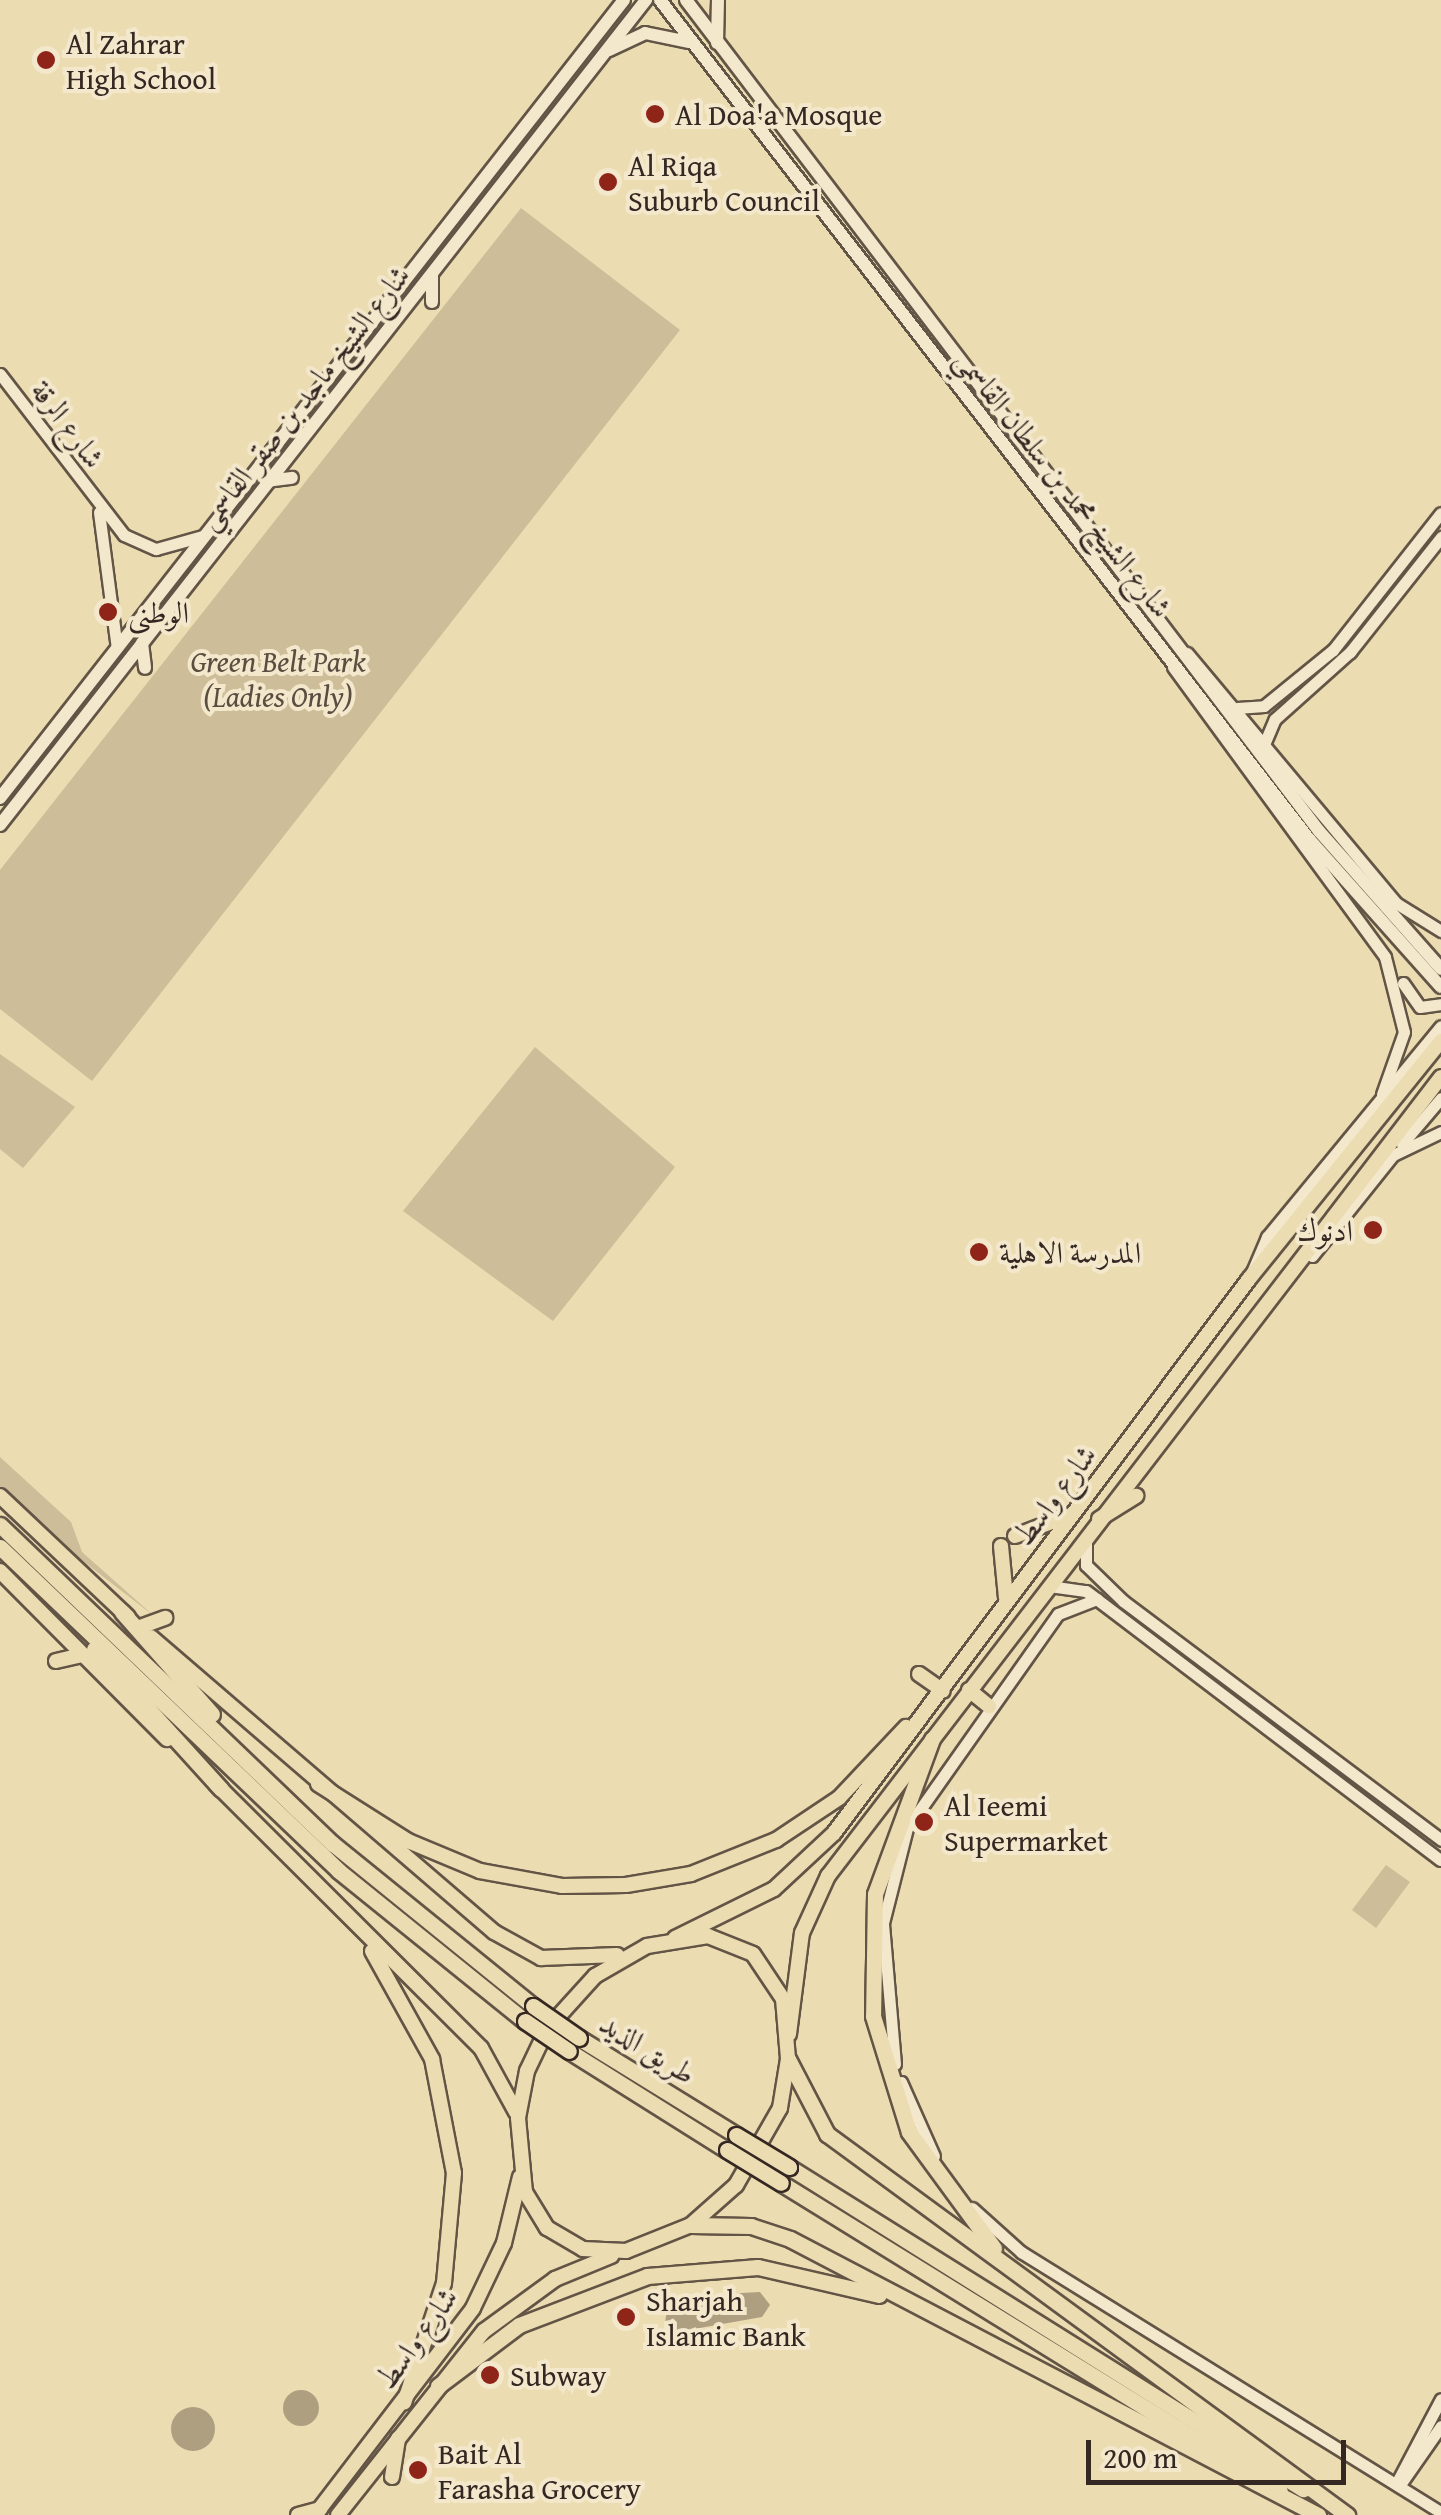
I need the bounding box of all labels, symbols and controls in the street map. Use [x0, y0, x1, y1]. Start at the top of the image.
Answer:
place label: Al Zahrar High School [66, 25, 216, 96]
marker: Al Zahrar High School [35, 49, 57, 71]
place label: Al Doa'a Mosque [675, 96, 882, 132]
marker: Al Doa'a Mosque [644, 103, 666, 125]
place label: Al Riqa Suburb Council [628, 147, 820, 218]
marker: Al Riqa Suburb Council [597, 171, 619, 193]
street label: شارع الشيخ ماجد بن صقر القاسمي [189, 258, 417, 536]
street label: شارع الشيخ محمد بن سلطان القاسمي [948, 342, 1180, 624]
street label: شارع الرقة [23, 373, 113, 475]
place label: الوطنی [128, 594, 189, 630]
marker: الوطنی [97, 601, 119, 623]
park label: Green Belt Park (Ladies Only) [190, 643, 366, 714]
place label: ادنوك [1297, 1212, 1353, 1248]
marker: ادنوك [1362, 1219, 1384, 1241]
place label: المدرسة الاهلية [999, 1234, 1141, 1270]
marker: المدرسة الاهلية [968, 1241, 990, 1263]
street label: شارع واسط [1004, 1438, 1104, 1552]
place label: Al Ieemi Supermarket [944, 1787, 1108, 1858]
marker: Al Ieemi Supermarket [913, 1811, 935, 1833]
street label: طريق الذيد [593, 2005, 703, 2091]
street label: شارع واسط [367, 2280, 465, 2396]
place label: Sharjah Islamic Bank [646, 2282, 806, 2352]
marker: Sharjah Islamic Bank [615, 2306, 637, 2328]
place label: Subway [510, 2357, 606, 2393]
marker: Subway [479, 2364, 501, 2386]
scale bar [1091, 2420, 1351, 2482]
place label: Bait Al Farasha Grocery [438, 2435, 641, 2506]
text: 200 m [1103, 2435, 1177, 2479]
marker: Bait Al Farasha Grocery [407, 2459, 429, 2481]

